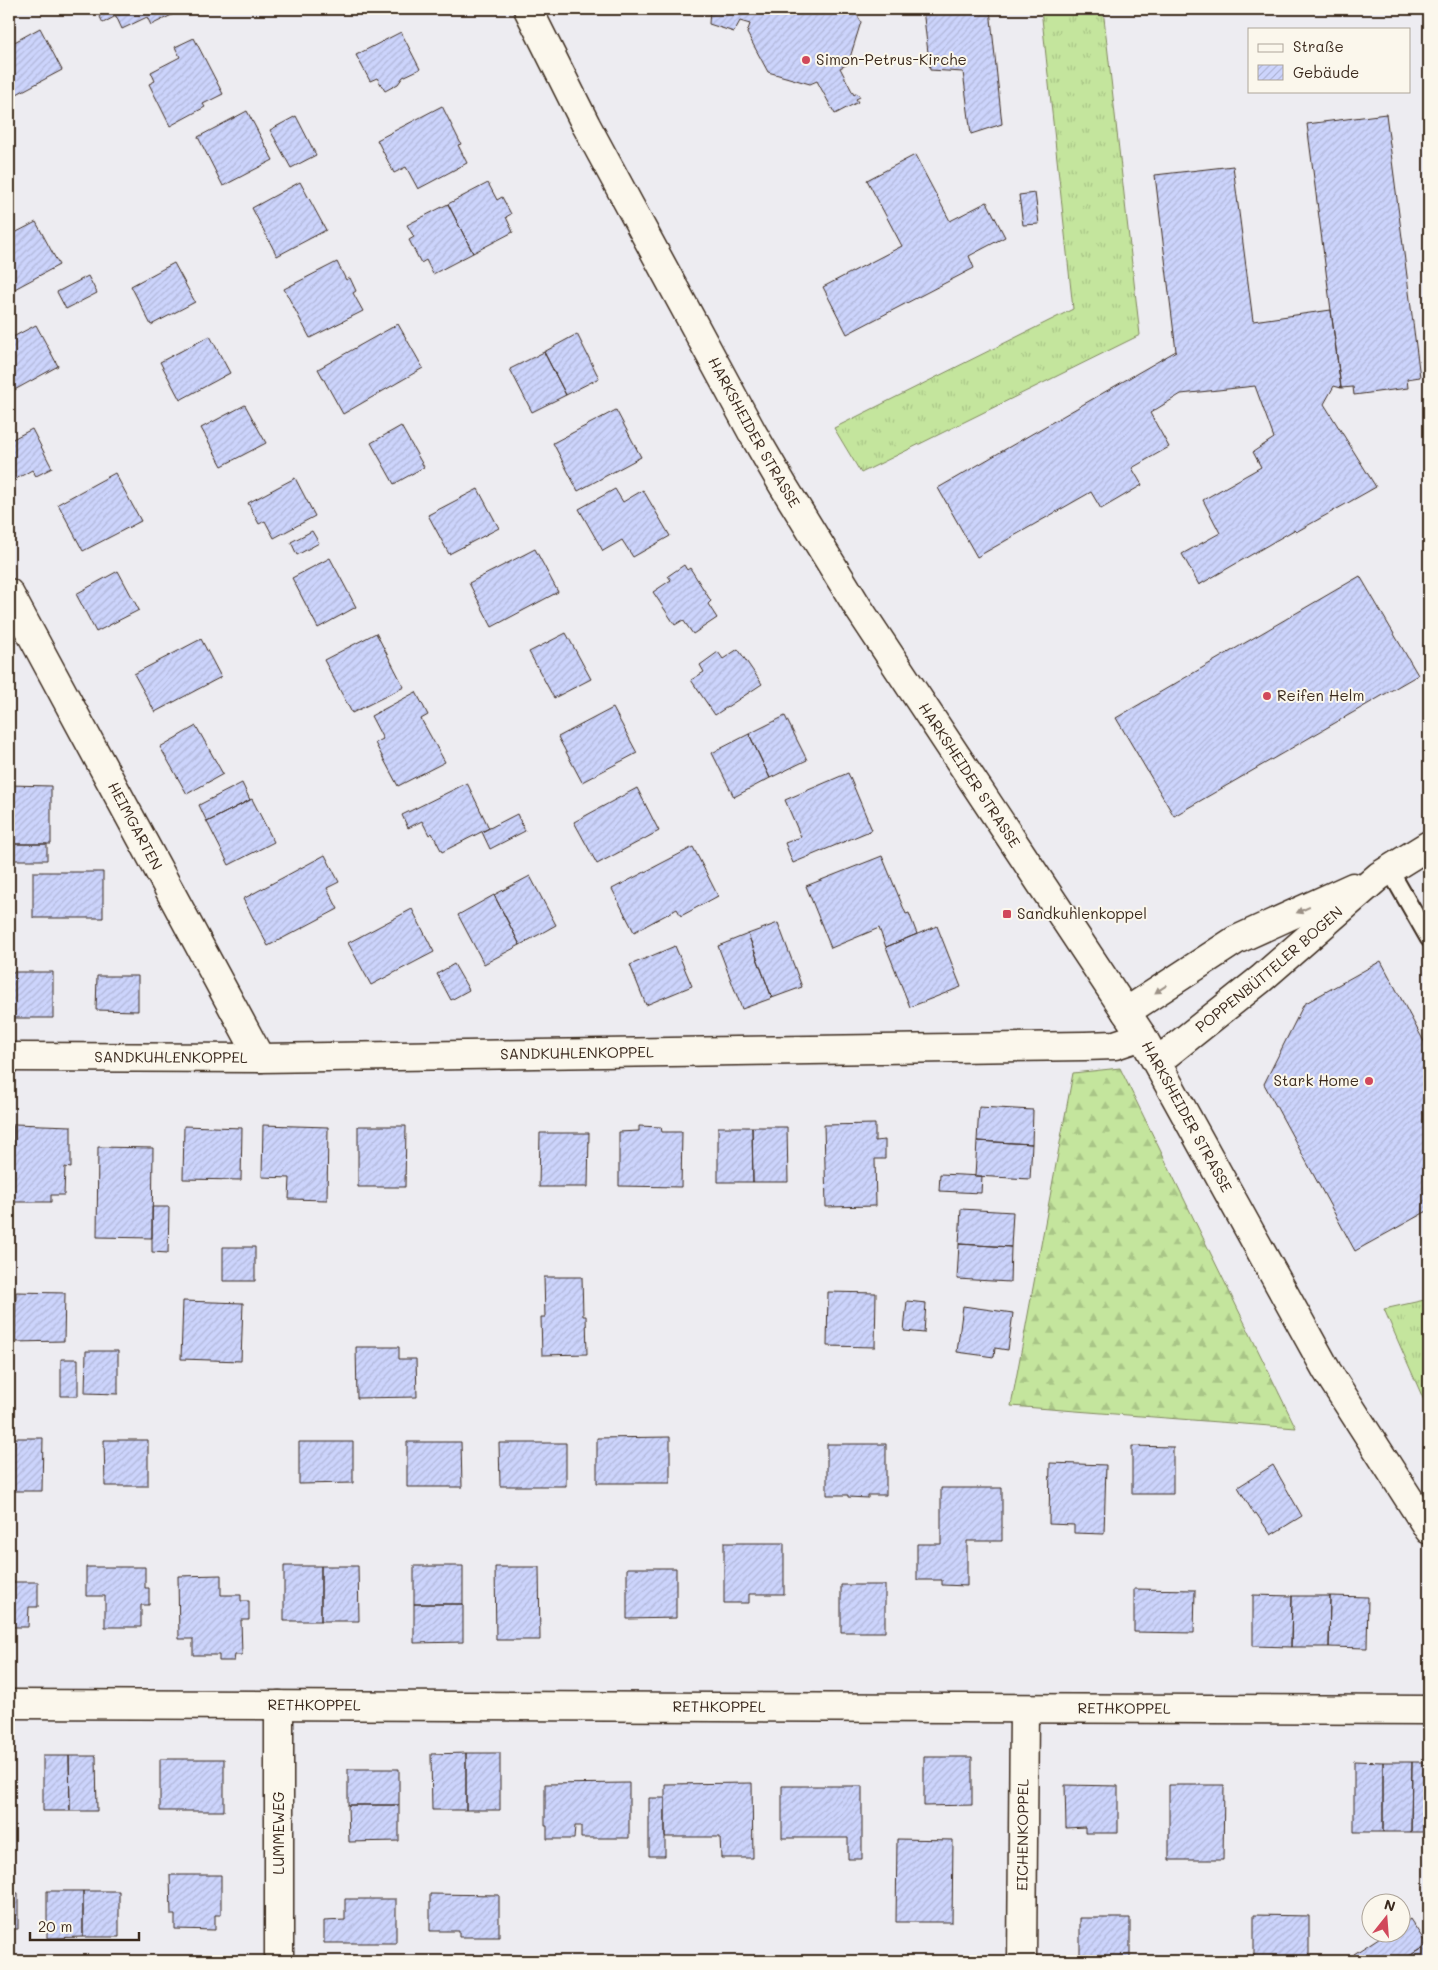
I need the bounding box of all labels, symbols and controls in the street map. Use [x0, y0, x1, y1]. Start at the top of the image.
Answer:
legend [1248, 28, 1410, 92]
text: Straße [1293, 36, 1344, 56]
place label: Simon-Petrus-Kirche [816, 49, 967, 69]
marker: Simon-Petrus-Kirche [800, 54, 812, 66]
text: Gebäude [1293, 62, 1359, 82]
street label: HARKSHEIDER STRASSE [704, 353, 805, 511]
place label: Reifen Helm [1277, 685, 1364, 705]
marker: Reifen Helm [1261, 690, 1273, 702]
street label: HARKSHEIDER STRASSE [915, 698, 1025, 851]
street label: HEIMGARTEN [104, 778, 168, 873]
street label: POPPENBÜTTELER BOGEN [1191, 901, 1347, 1037]
place label: Sandkuhlenkoppel [1017, 903, 1147, 923]
one-way arrow [1296, 906, 1310, 914]
marker: Sandkuhlenkoppel [1001, 908, 1013, 920]
one-way arrow [1155, 984, 1168, 993]
street label: HARKSHEIDER STRASSE [1138, 1037, 1237, 1196]
street label: SANDKUHLENKOPPEL [500, 1041, 654, 1064]
street label: SANDKUHLENKOPPEL [94, 1046, 248, 1067]
place label: Stark Home [1273, 1070, 1359, 1090]
marker: Stark Home [1363, 1075, 1375, 1087]
street label: RETHKOPPEL [267, 1694, 361, 1714]
street label: RETHKOPPEL [672, 1696, 766, 1716]
street label: RETHKOPPEL [1077, 1698, 1171, 1718]
street label: EICHENKOPPEL [1012, 1779, 1032, 1891]
street label: LUMMEWEG [268, 1791, 288, 1875]
north arrow [1360, 1892, 1410, 1942]
text: N [1382, 1894, 1398, 1916]
scale bar [30, 1910, 139, 1942]
text: 20 m [38, 1916, 72, 1936]

